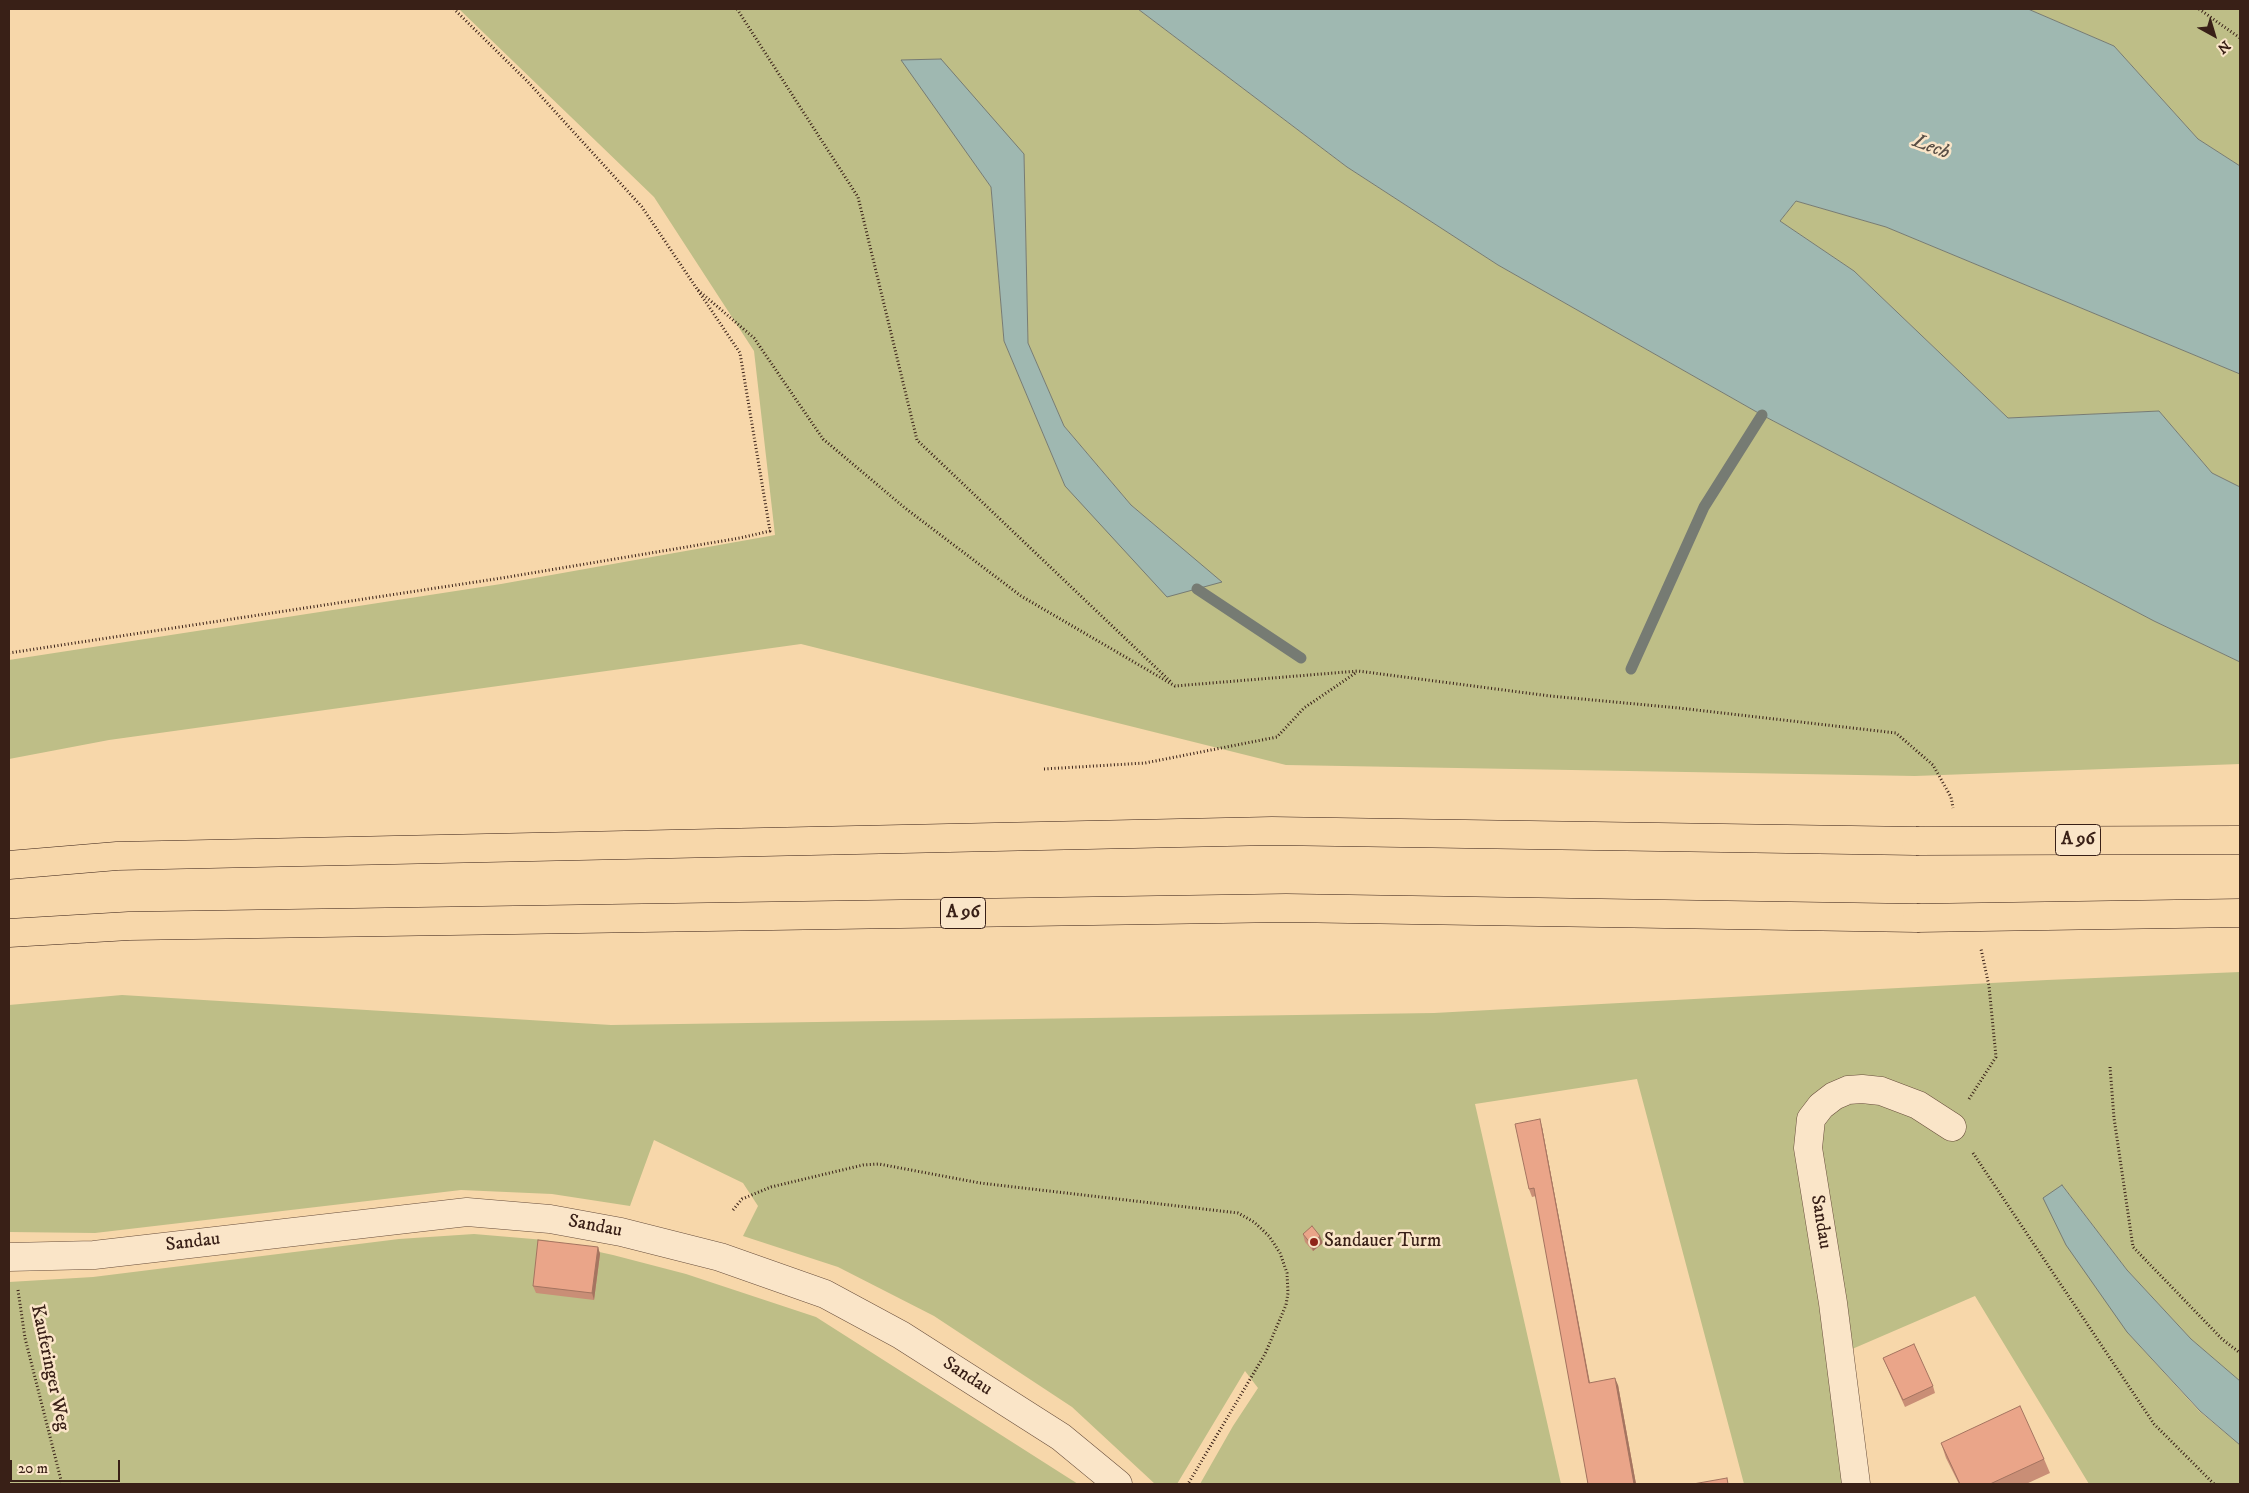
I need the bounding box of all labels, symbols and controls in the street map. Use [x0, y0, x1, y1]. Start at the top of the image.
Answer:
north arrow [2189, 10, 2239, 60]
text: N [2213, 36, 2234, 57]
water label: Lech [1909, 130, 1953, 166]
road number: A 96 [2056, 824, 2100, 856]
road number: A 96 [940, 898, 986, 928]
street label: Sandau [1804, 1193, 1836, 1251]
street label: Sandau [566, 1211, 624, 1243]
street label: Sandau [164, 1228, 222, 1258]
place label: Sandauer Turm [1324, 1231, 1441, 1253]
marker: Sandauer Turm [1308, 1236, 1320, 1248]
street label: Kauferinger Weg [25, 1303, 73, 1433]
street label: Sandau [938, 1353, 996, 1401]
scale bar [12, 1450, 122, 1482]
text: 20 m [18, 1459, 48, 1478]

